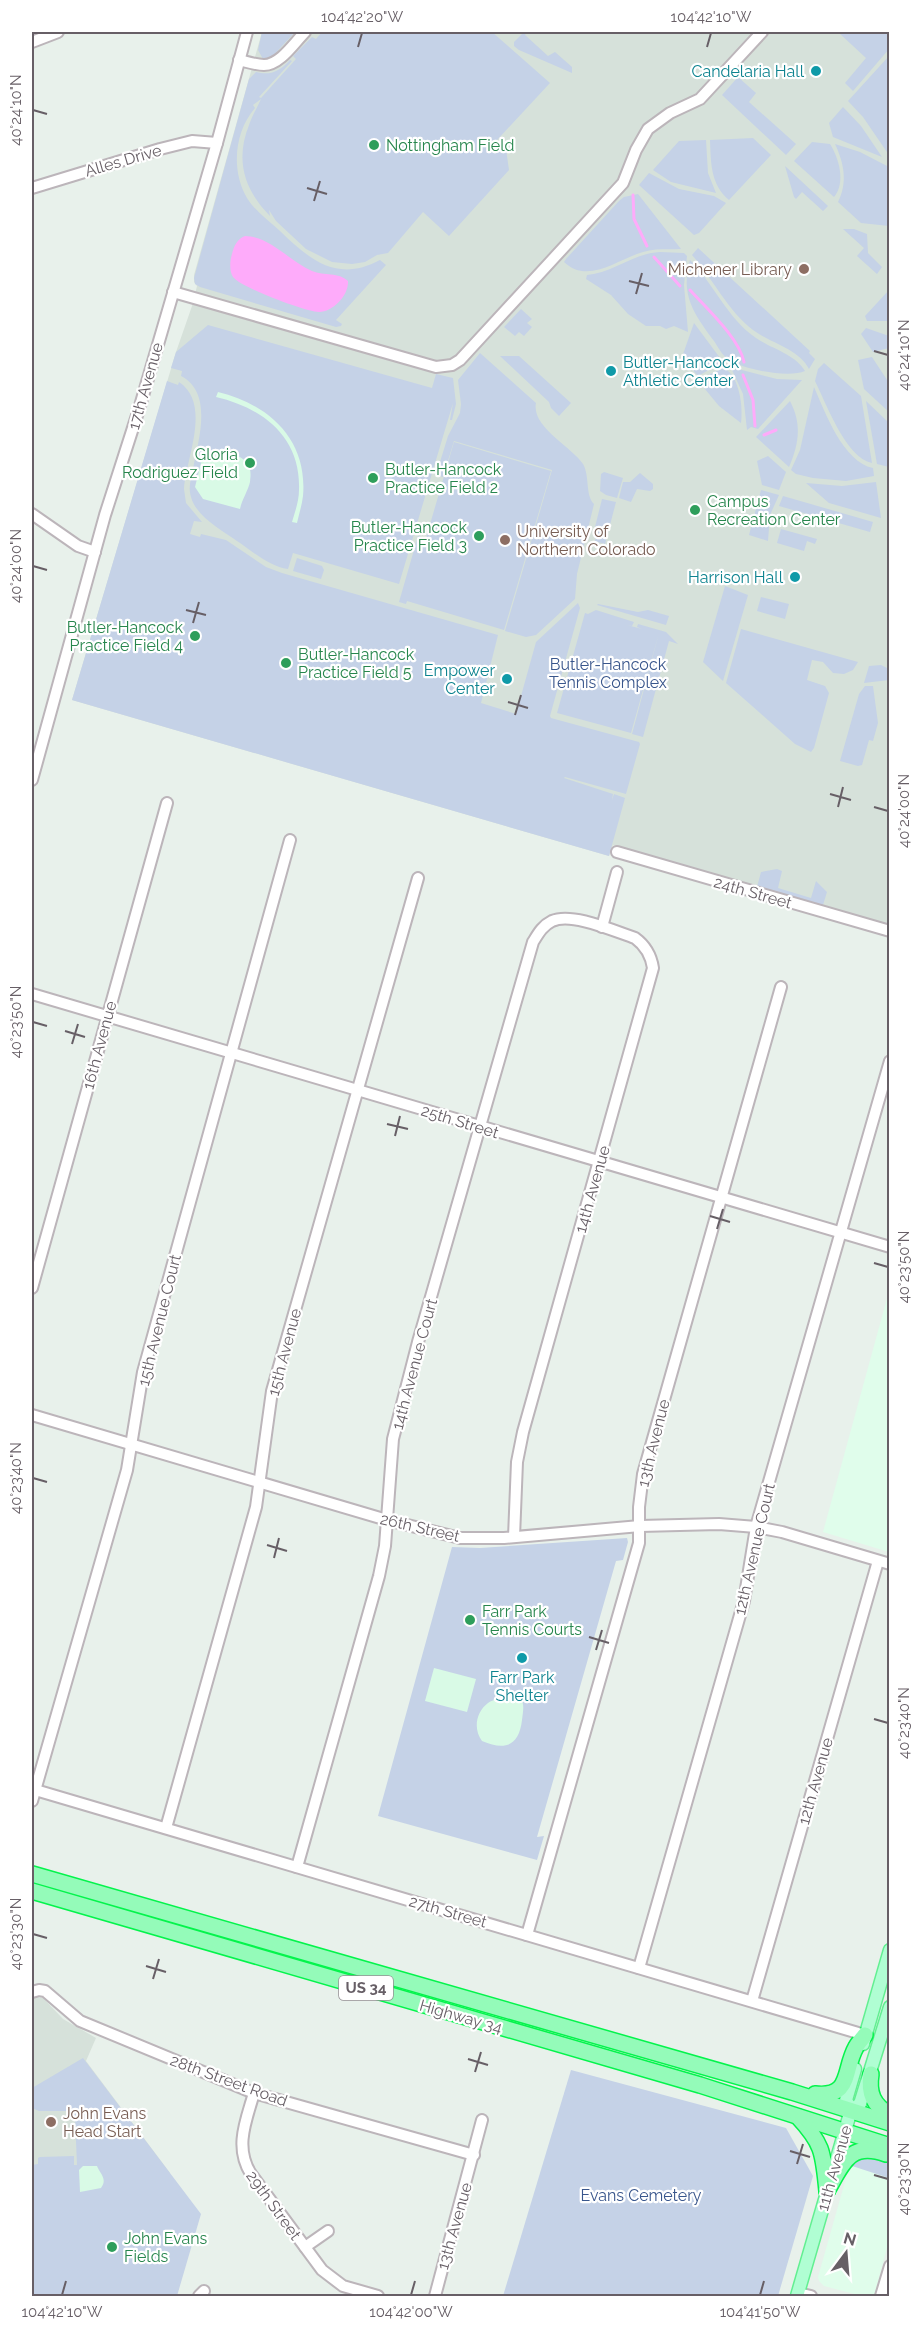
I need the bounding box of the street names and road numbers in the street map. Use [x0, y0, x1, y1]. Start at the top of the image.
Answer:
street label: Alles Drive [83, 140, 164, 180]
street label: 17th Avenue [124, 340, 167, 432]
street label: 24th Street [712, 872, 795, 913]
street label: 16th Avenue [79, 999, 120, 1092]
street label: 25th Street [419, 1101, 502, 1142]
street label: 14th Avenue [571, 1143, 614, 1235]
street label: 15th Avenue Court [134, 1252, 185, 1388]
street label: 14th Avenue Court [388, 1296, 441, 1432]
street label: 15th Avenue [264, 1306, 305, 1398]
street label: 13th Avenue [633, 1397, 674, 1489]
street label: 12th Avenue Court [730, 1481, 779, 1617]
street label: 26th Street [378, 1509, 462, 1546]
street label: 12th Avenue [794, 1735, 837, 1827]
street label: 27th Street [407, 1891, 490, 1932]
road number: US 34 [339, 1976, 393, 2000]
street label: Highway 34 [417, 1996, 505, 2037]
street label: 28th Street Road [168, 2050, 290, 2111]
street label: 11th Avenue [813, 2123, 856, 2213]
street label: 29th Street [242, 2167, 305, 2244]
street label: 13th Avenue [433, 2180, 476, 2272]

